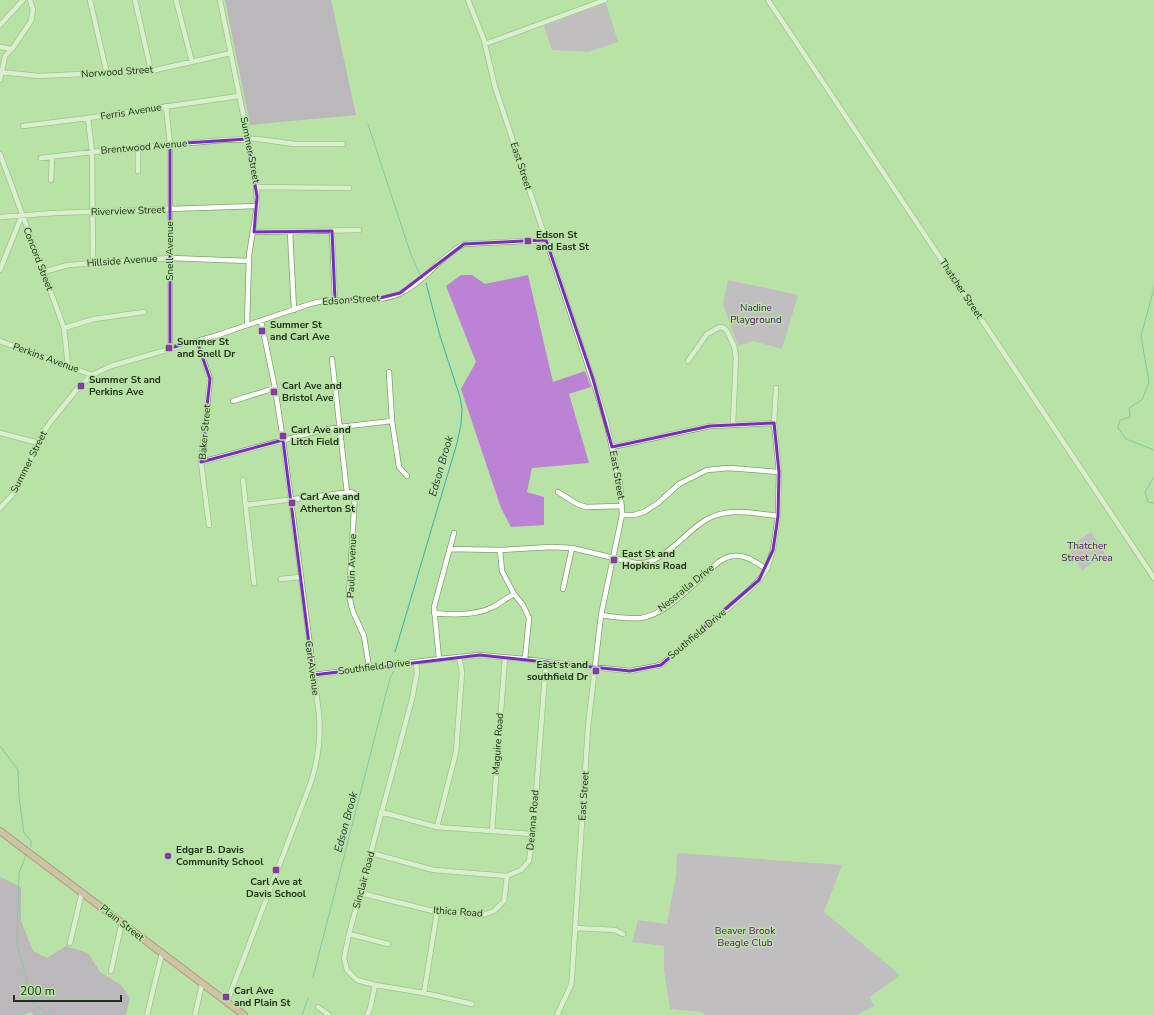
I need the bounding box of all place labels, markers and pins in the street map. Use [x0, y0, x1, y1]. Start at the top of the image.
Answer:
place label: Edson St and East St [536, 228, 589, 254]
marker: Edson St and East St [523, 236, 533, 246]
place label: Summer St and Carl Ave [270, 318, 330, 344]
marker: Summer St and Carl Ave [257, 326, 267, 336]
place label: Summer St and Snell Dr [177, 335, 235, 361]
marker: Summer St and Snell Dr [164, 343, 174, 353]
place label: Summer St and Perkins Ave [89, 373, 161, 399]
place label: Carl Ave and Bristol Ave [282, 379, 342, 405]
marker: Summer St and Perkins Ave [76, 381, 86, 391]
marker: Carl Ave and Bristol Ave [269, 387, 279, 397]
place label: Carl Ave and Litch Field [291, 423, 351, 449]
marker: Carl Ave and Litch Field [278, 431, 288, 441]
place label: Carl Ave and Atherton St [300, 490, 360, 516]
marker: Carl Ave and Atherton St [287, 498, 297, 508]
place label: East St and Hopkins Road [622, 547, 687, 573]
marker: East St and Hopkins Road [609, 555, 619, 565]
place label: East st and southfield Dr [527, 658, 588, 684]
marker: East st and southfield Dr [591, 666, 601, 676]
place label: Edgar B. Davis Community School [176, 843, 264, 869]
marker: Edgar B. Davis Community School [163, 851, 173, 861]
marker: Carl Ave at Davis School [271, 865, 281, 875]
place label: Carl Ave at Davis School [246, 875, 307, 901]
place label: Carl Ave and Plain St [234, 984, 291, 1010]
marker: Carl Ave and Plain St [221, 992, 231, 1002]

